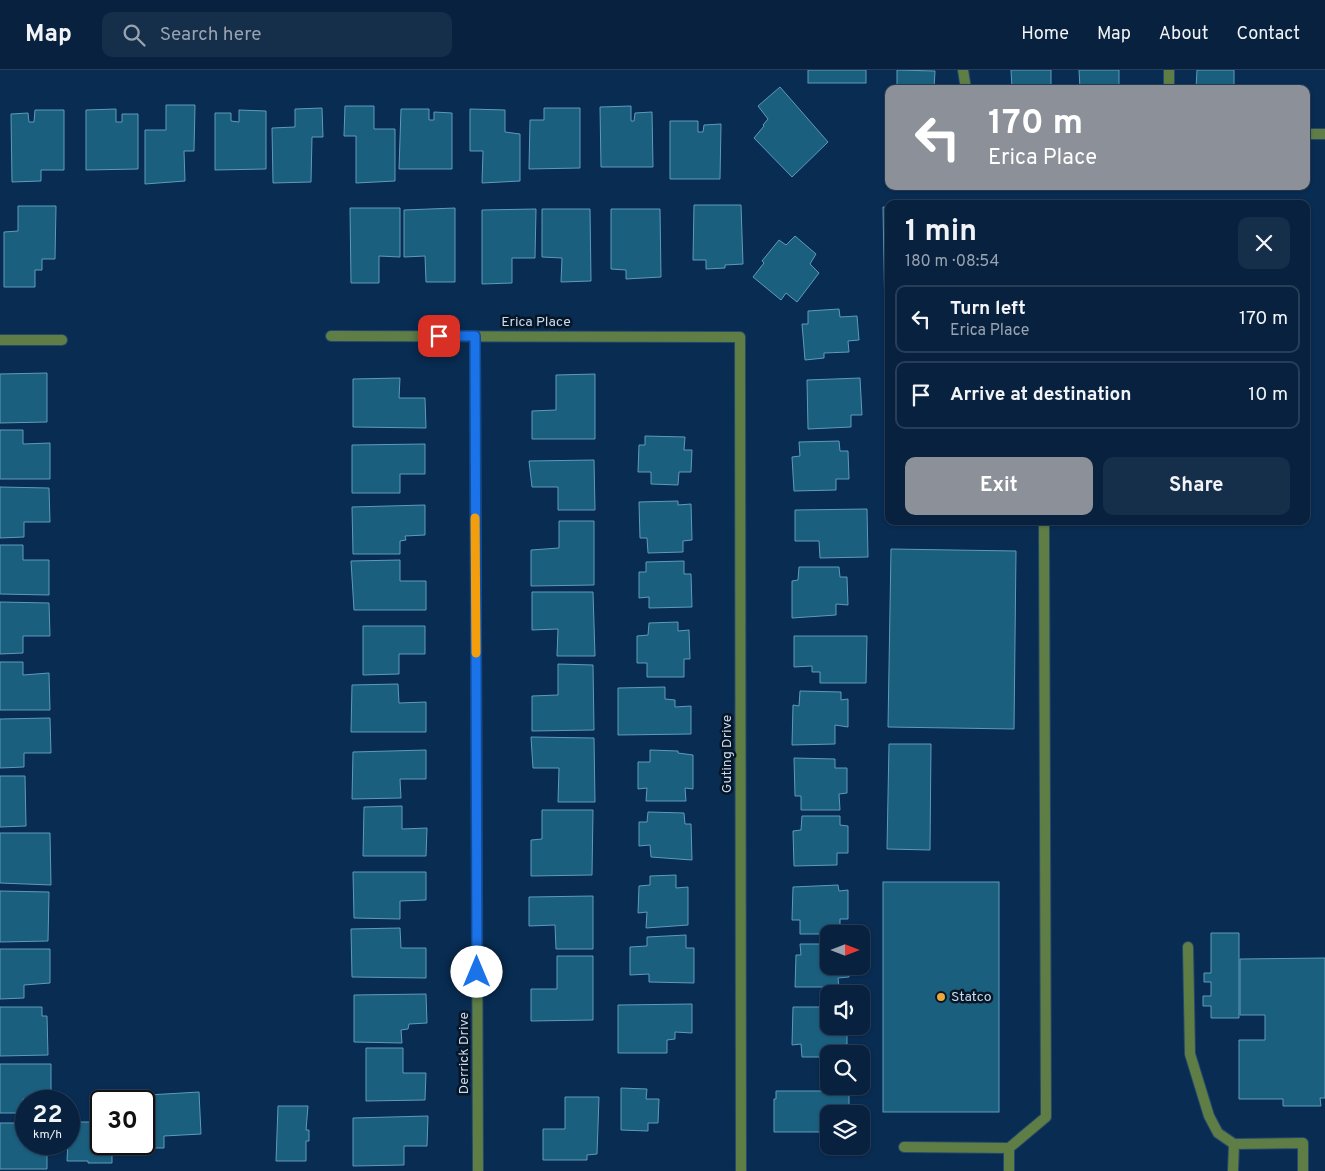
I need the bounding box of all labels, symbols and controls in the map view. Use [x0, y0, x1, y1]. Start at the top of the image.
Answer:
search box [102, 12, 452, 57]
text: Map [25, 20, 72, 50]
icon: search [120, 21, 148, 49]
text: Search here [160, 23, 261, 47]
text: Home [1021, 23, 1069, 46]
text: Map [1097, 23, 1131, 46]
text: About [1159, 23, 1208, 46]
text: Contact [1236, 23, 1300, 46]
text: 170 m [988, 102, 1083, 146]
icon: left [905, 105, 970, 170]
text: Erica Place [988, 145, 1097, 172]
text: 1 min [905, 214, 977, 251]
button: close [1238, 217, 1290, 269]
text: 180 m · 08:54 [905, 252, 1000, 272]
text: Turn left [950, 297, 1026, 321]
icon: left [907, 305, 935, 333]
text: 170 m [1239, 307, 1288, 331]
street label: Erica Place [501, 314, 571, 331]
pin [418, 315, 460, 357]
text: Erica Place [950, 321, 1029, 341]
icon: arrive [425, 322, 453, 350]
icon: arrive [907, 381, 935, 409]
text: Arrive at destination [950, 383, 1131, 407]
text: 10 m [1248, 383, 1288, 407]
button: Exit [905, 457, 1093, 515]
button: Share [1103, 457, 1290, 515]
street label: Guting Drive [719, 715, 736, 793]
north arrow [820, 925, 870, 975]
map controls [820, 925, 870, 1155]
position arrow [450, 945, 502, 997]
button: sound [820, 985, 870, 1035]
place label: Statco [951, 989, 992, 1006]
marker: Statco [935, 991, 947, 1003]
street label: Derrick Drive [456, 1012, 473, 1094]
button: search [820, 1045, 870, 1095]
speed limit sign: 30 [90, 1090, 155, 1155]
text: 22 [32, 1100, 63, 1132]
button: layers [820, 1105, 870, 1155]
text: km/h [33, 1127, 62, 1143]

